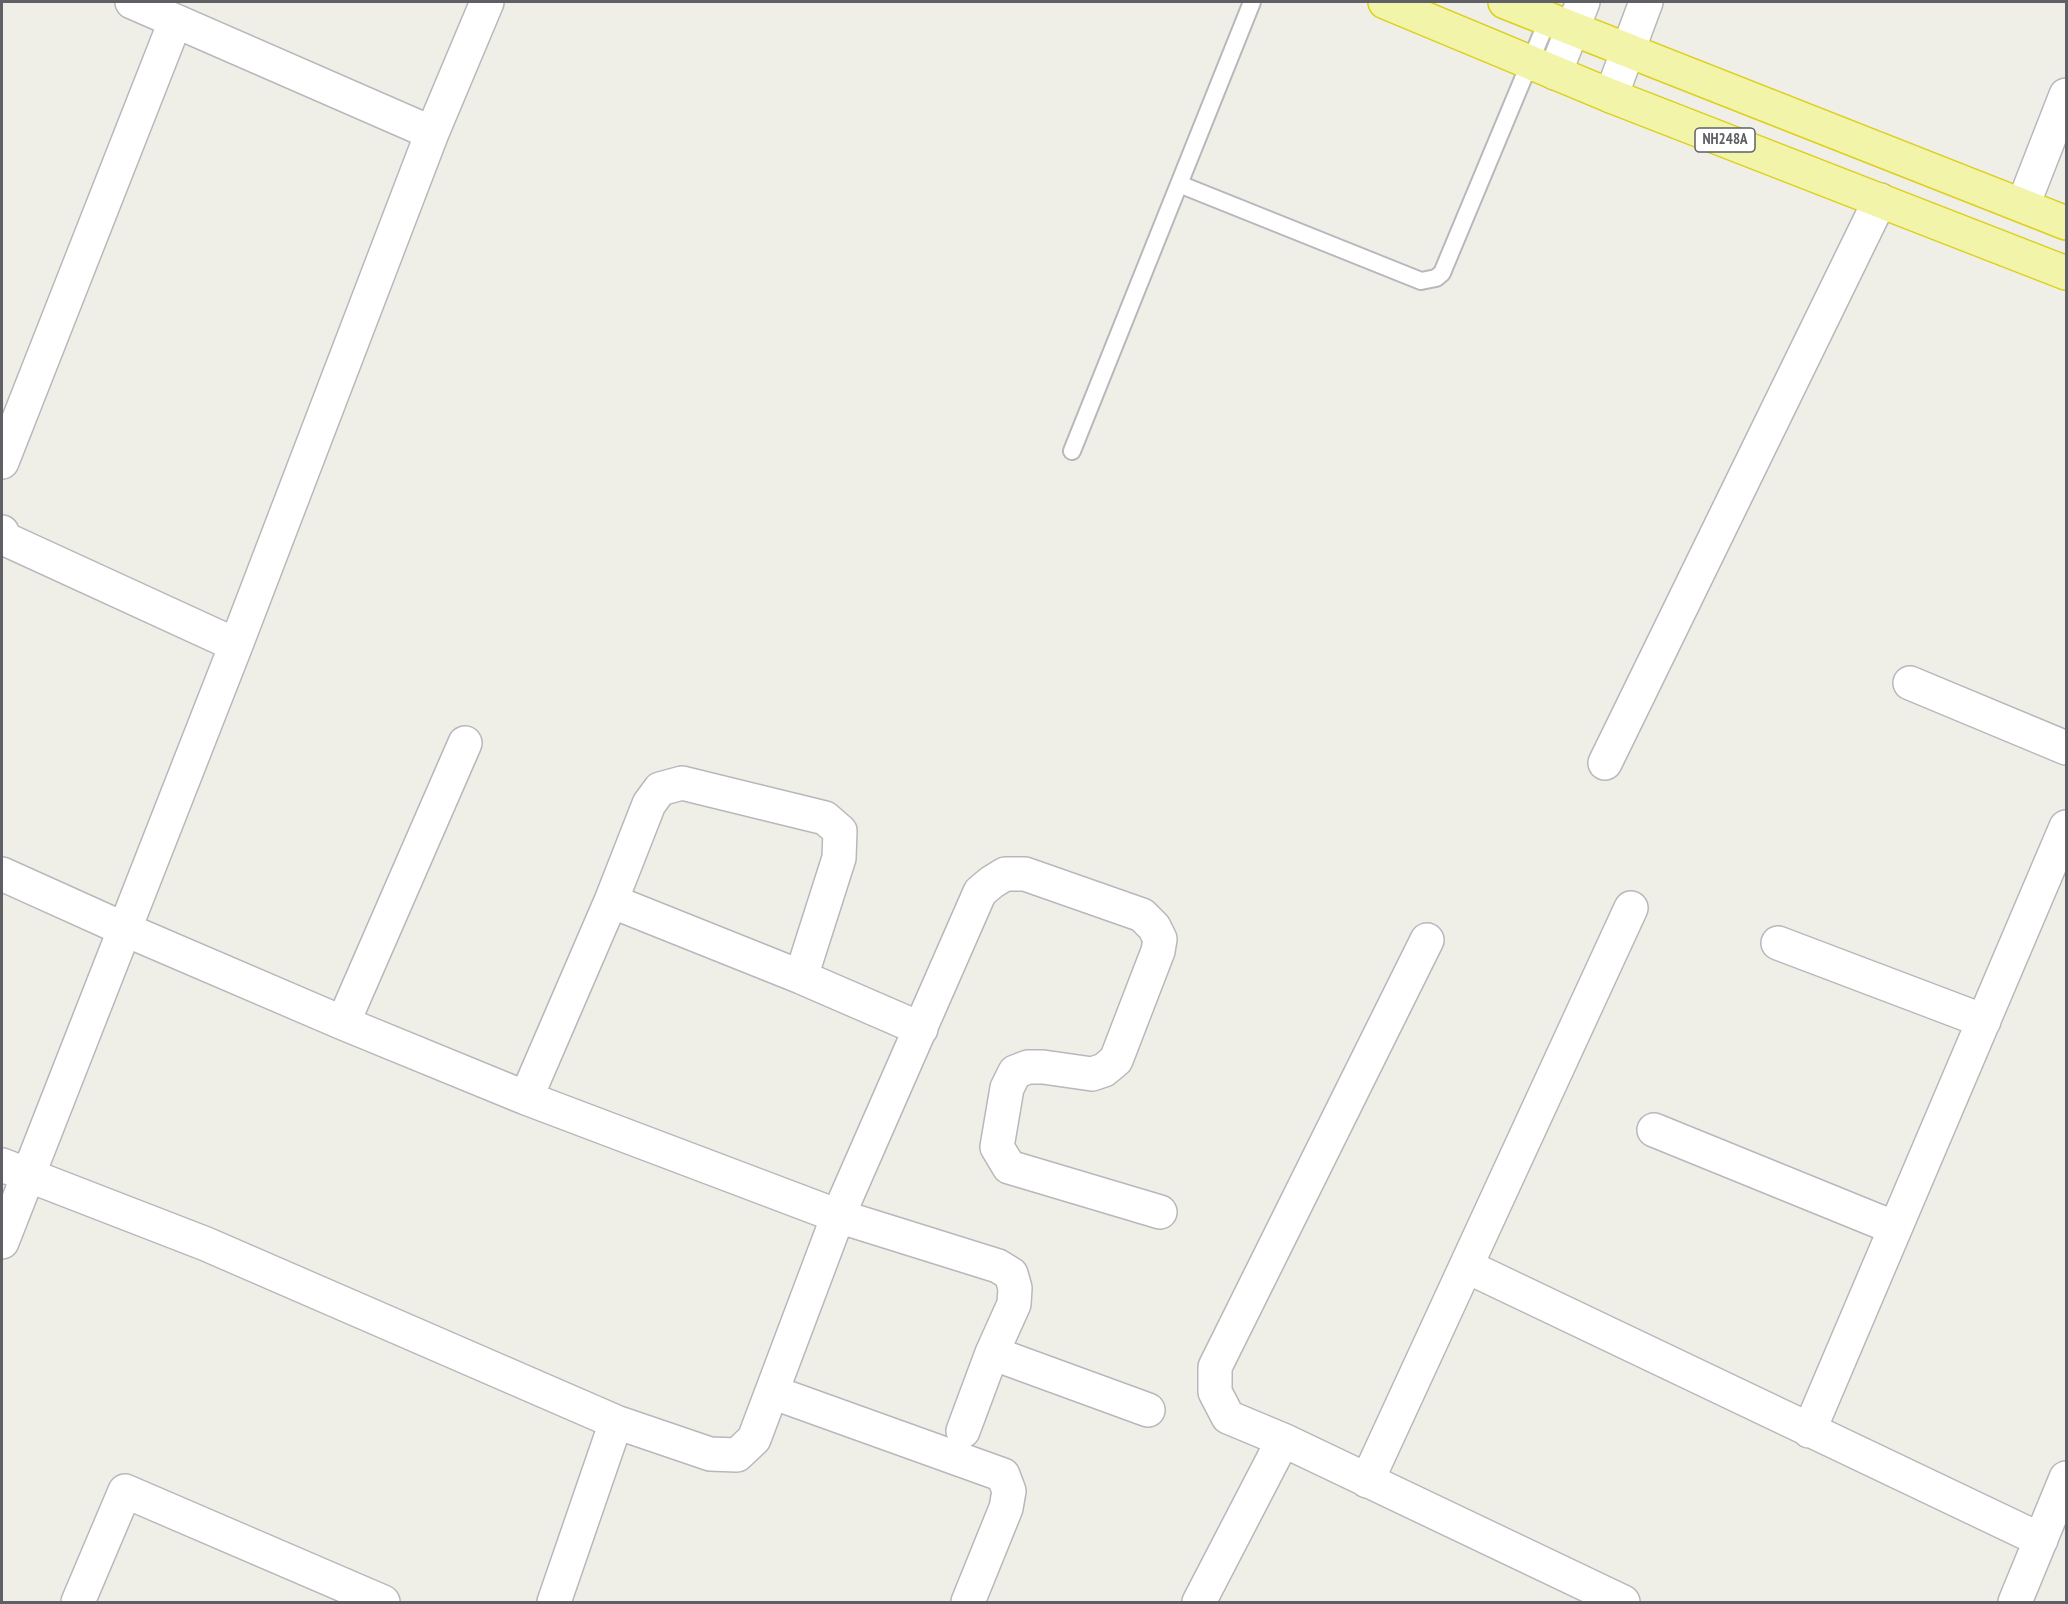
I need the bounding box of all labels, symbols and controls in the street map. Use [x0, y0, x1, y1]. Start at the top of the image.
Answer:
road number: NH248A [1695, 128, 1755, 152]

